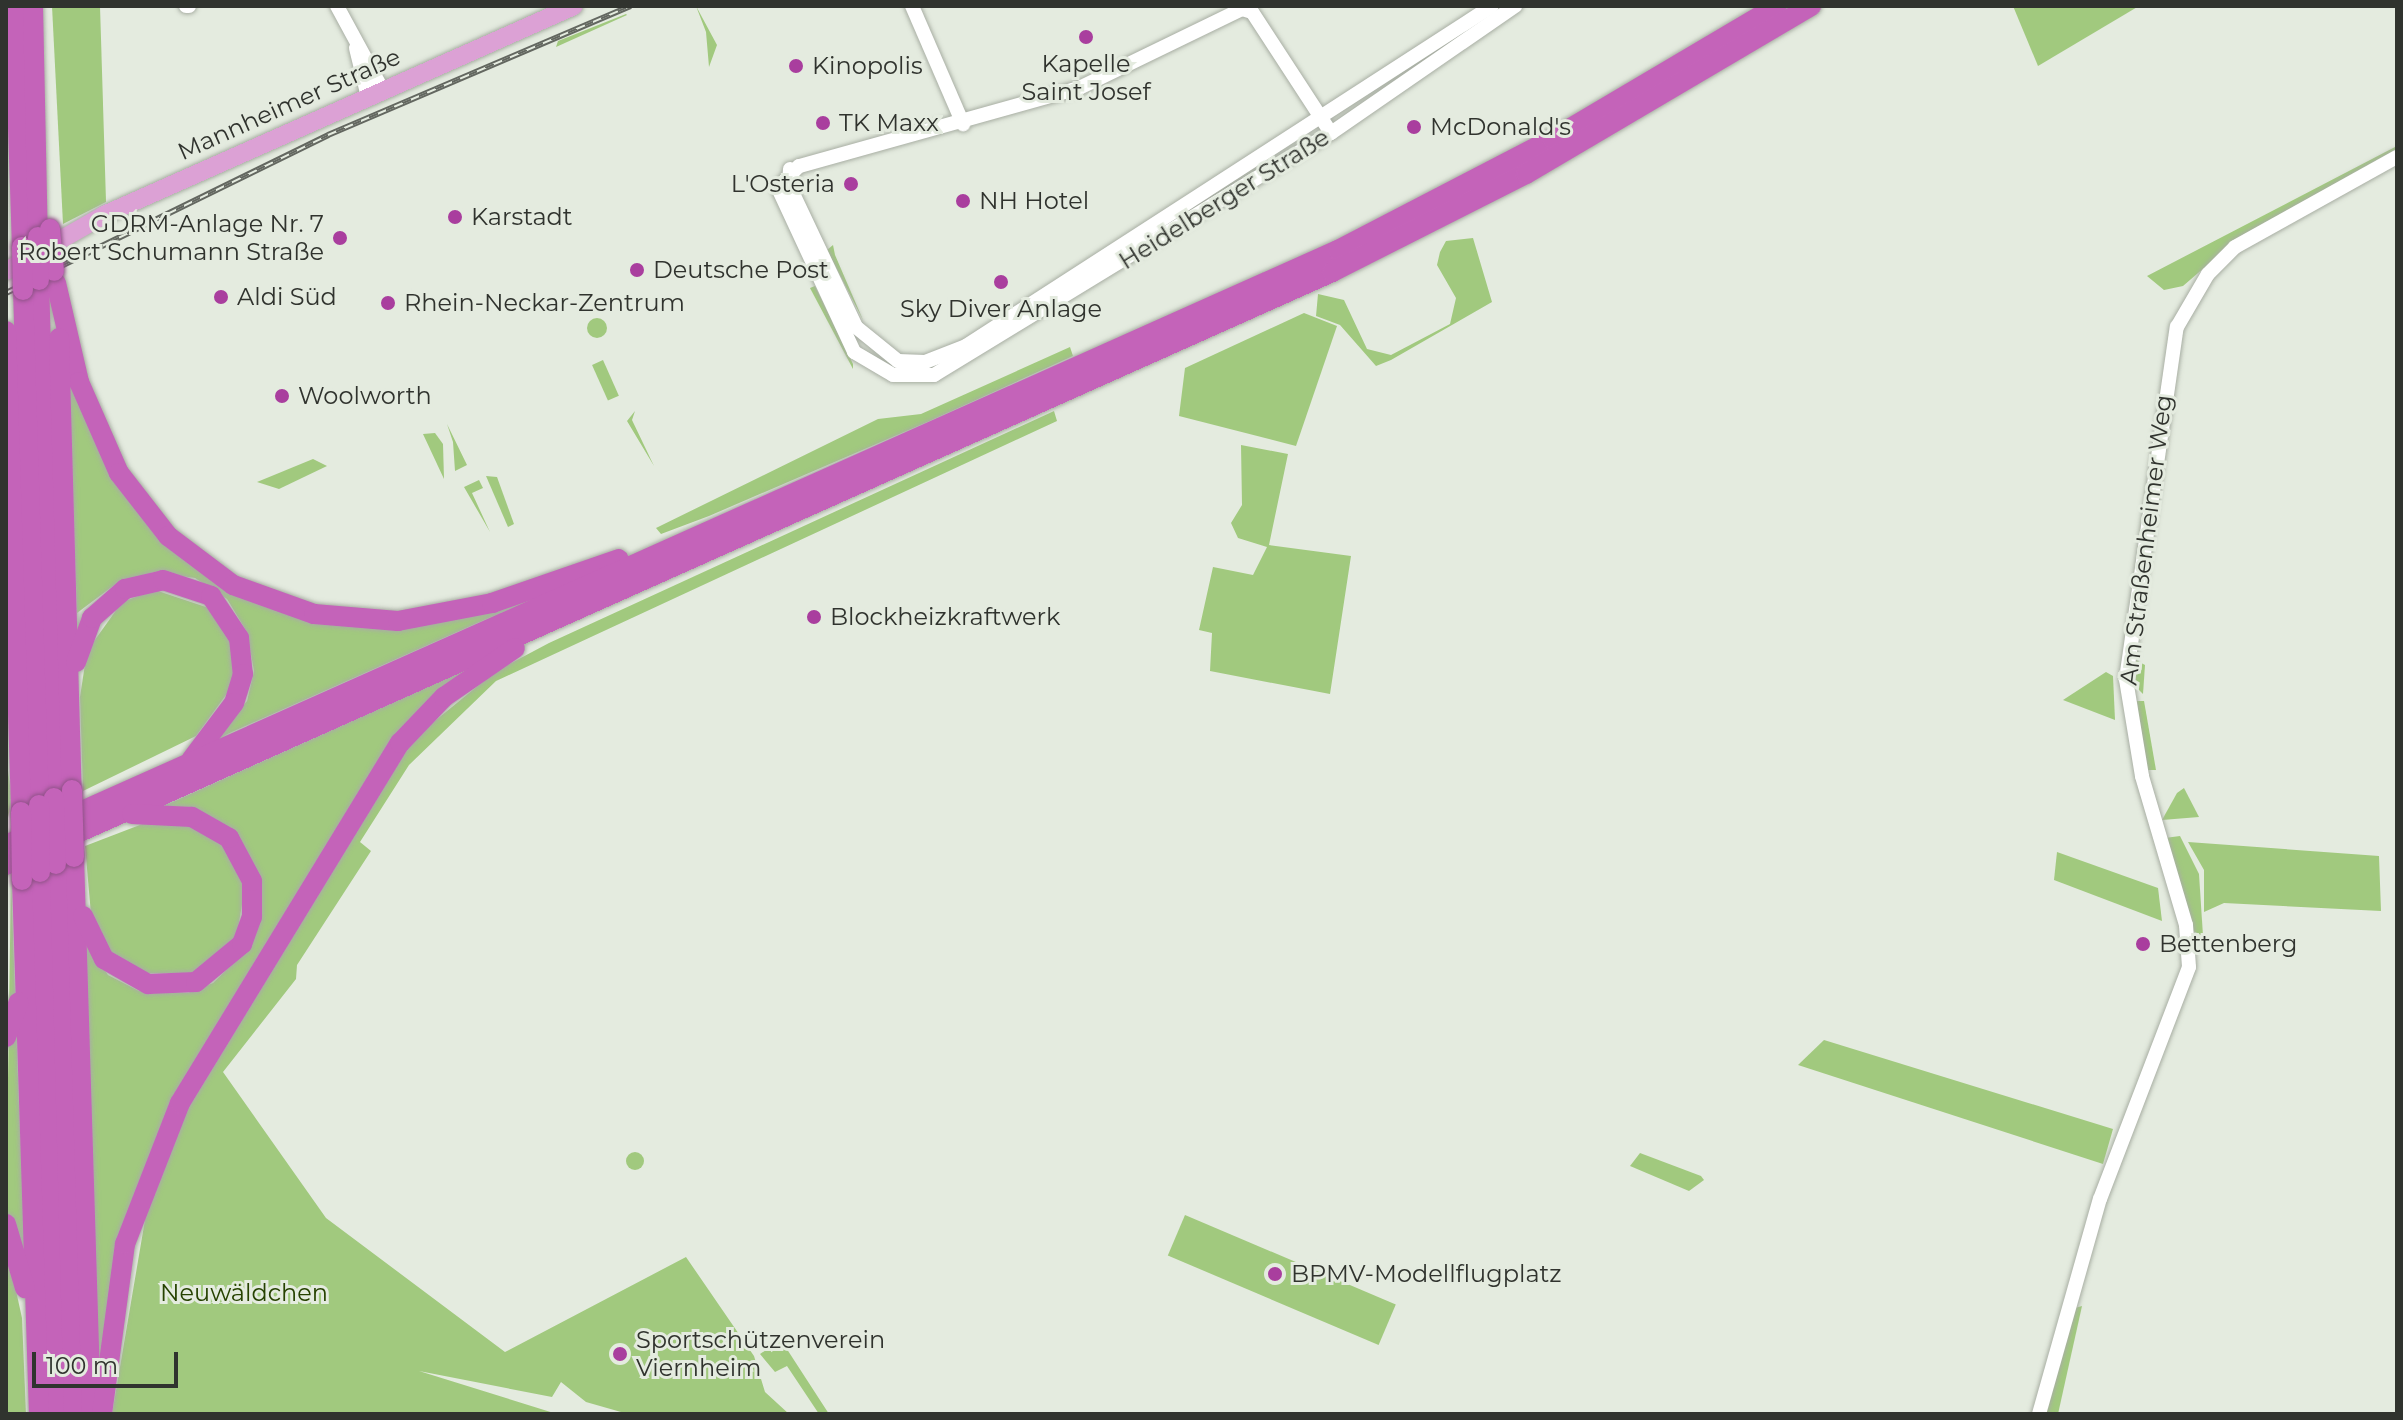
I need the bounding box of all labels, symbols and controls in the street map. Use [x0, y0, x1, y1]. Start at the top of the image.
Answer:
marker: Kapelle Saint Josef [1077, 28, 1095, 46]
street label: Mannheimer Straße [173, 42, 405, 166]
place label: Kapelle Saint Josef [1021, 50, 1151, 106]
place label: Kinopolis [812, 52, 923, 80]
marker: Kinopolis [787, 57, 805, 75]
place label: TK Maxx [839, 109, 939, 137]
place label: McDonald's [1430, 113, 1571, 141]
marker: TK Maxx [814, 114, 832, 132]
marker: McDonald's [1405, 118, 1423, 136]
street label: Heidelberger Straße [1114, 123, 1334, 275]
place label: L'Osteria [731, 170, 835, 198]
marker: L'Osteria [842, 175, 860, 193]
place label: NH Hotel [979, 187, 1089, 215]
marker: NH Hotel [954, 192, 972, 210]
place label: Karstadt [471, 203, 572, 231]
marker: Karstadt [446, 208, 464, 226]
place label: GDRM-Anlage Nr. 7 Robert Schumann Straße [18, 210, 324, 266]
marker: GDRM-Anlage Nr. 7 Robert Schumann Straße [331, 229, 349, 247]
place label: Deutsche Post [653, 256, 829, 284]
marker: Deutsche Post [628, 261, 646, 279]
marker: Sky Diver Anlage [992, 273, 1010, 291]
place label: Aldi Süd [237, 283, 337, 311]
marker: Aldi Süd [212, 288, 230, 306]
place label: Rhein-Neckar-Zentrum [404, 289, 685, 317]
marker: Rhein-Neckar-Zentrum [379, 294, 397, 312]
place label: Sky Diver Anlage [900, 295, 1102, 323]
place label: Woolworth [298, 382, 432, 410]
marker: Woolworth [273, 387, 291, 405]
street label: Am Straßenheimer Weg [2114, 393, 2178, 687]
place label: Blockheizkraftwerk [830, 603, 1060, 631]
marker: Blockheizkraftwerk [805, 608, 823, 626]
place label: Bettenberg [2159, 930, 2298, 958]
marker: Bettenberg [2134, 935, 2152, 953]
place label: BPMV-Modellflugplatz [1291, 1260, 1562, 1288]
marker: BPMV-Modellflugplatz [1266, 1265, 1284, 1283]
park label: Neuwäldchen [160, 1279, 328, 1307]
place label: Sportschützenverein Viernheim [636, 1326, 885, 1382]
scale bar [36, 1336, 182, 1386]
marker: Sportschützenverein Viernheim [611, 1345, 629, 1363]
text: 100 m [46, 1351, 118, 1380]

